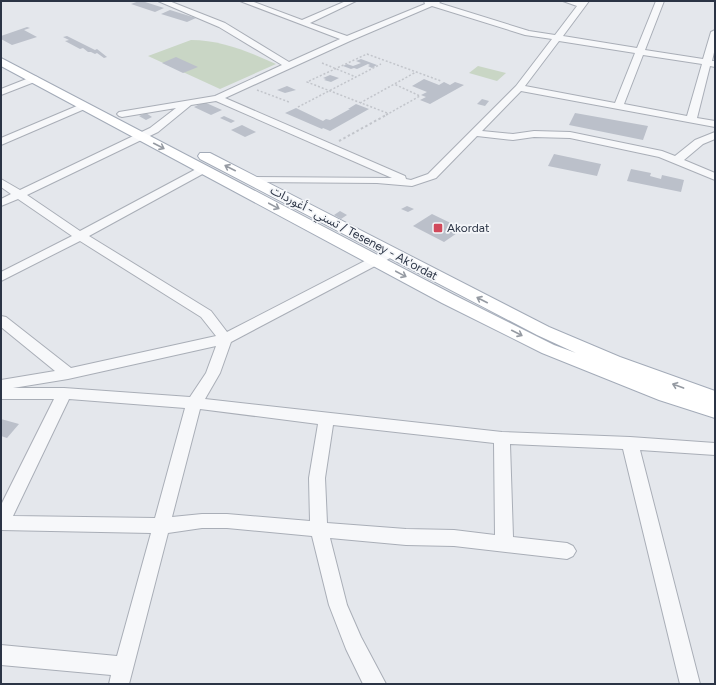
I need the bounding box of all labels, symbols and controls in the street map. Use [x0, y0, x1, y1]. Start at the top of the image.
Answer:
one-way arrow [153, 142, 165, 150]
one-way arrow [225, 164, 237, 172]
street label: تسني - أغوردات / Teseney - Ak'ordat [267, 182, 441, 286]
one-way arrow [268, 203, 280, 210]
place label: Akordat [447, 221, 490, 235]
marker: Akordat [432, 222, 444, 234]
one-way arrow [395, 271, 407, 278]
one-way arrow [476, 296, 488, 303]
one-way arrow [510, 330, 522, 337]
one-way arrow [672, 381, 684, 389]

